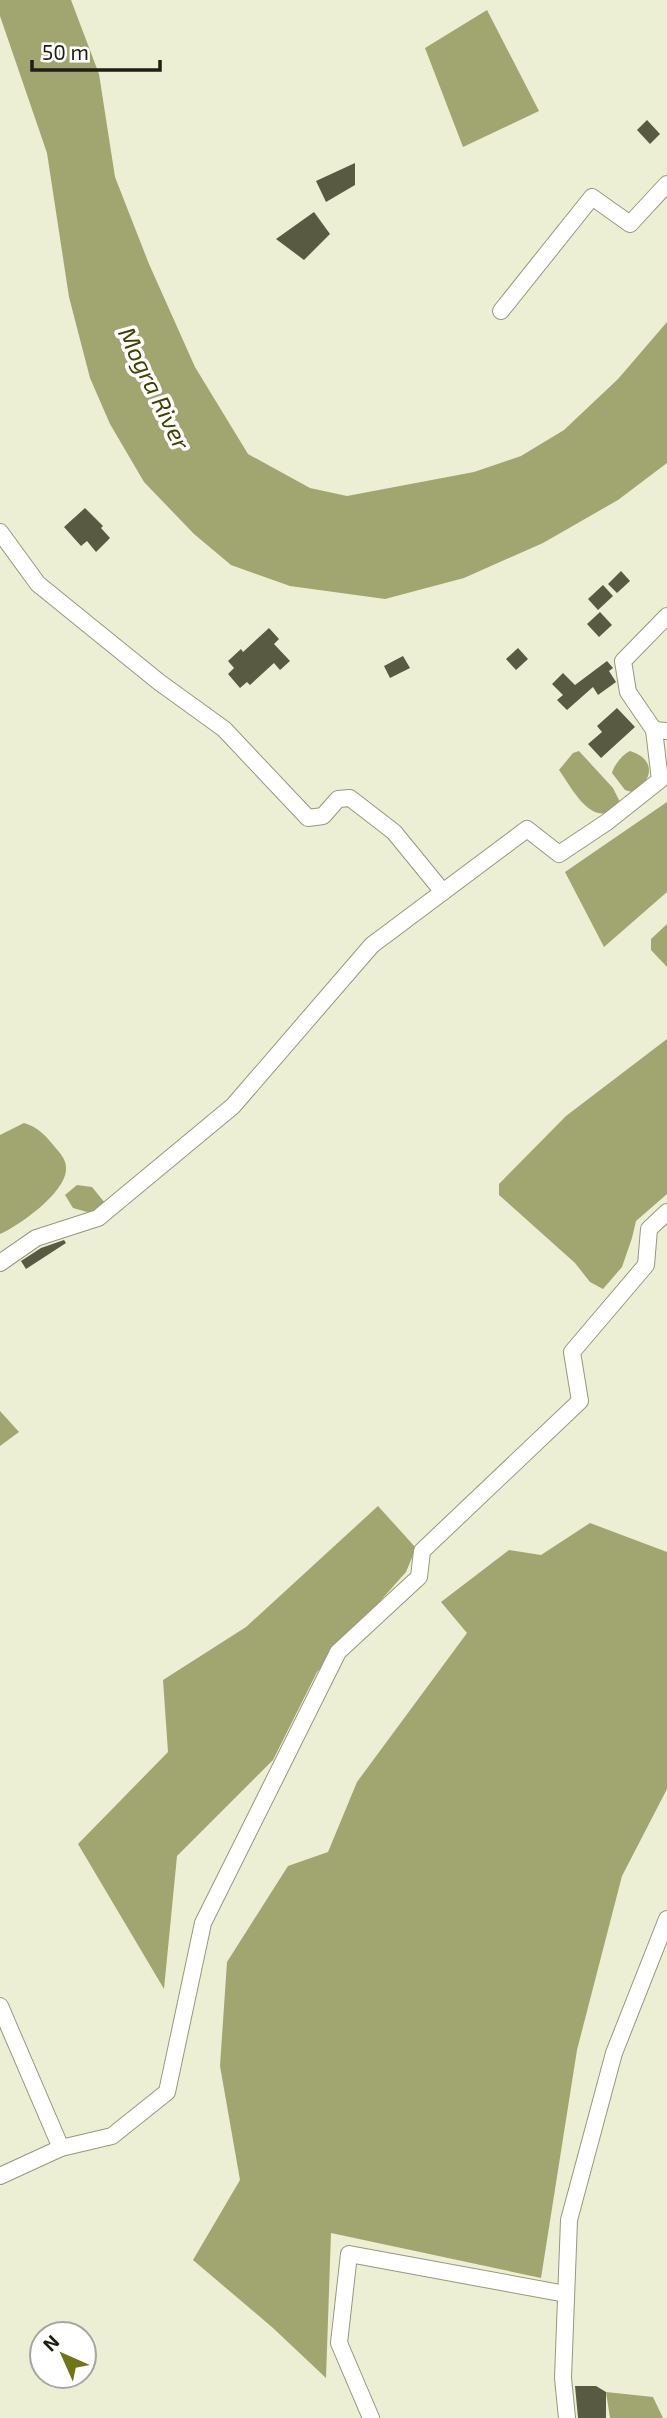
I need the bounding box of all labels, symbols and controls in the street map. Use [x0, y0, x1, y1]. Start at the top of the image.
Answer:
scale bar [32, 28, 159, 72]
text: 50 m [42, 39, 89, 64]
water label: Mogra River [113, 322, 197, 454]
north arrow [28, 2320, 98, 2390]
text: N [38, 2330, 64, 2356]

